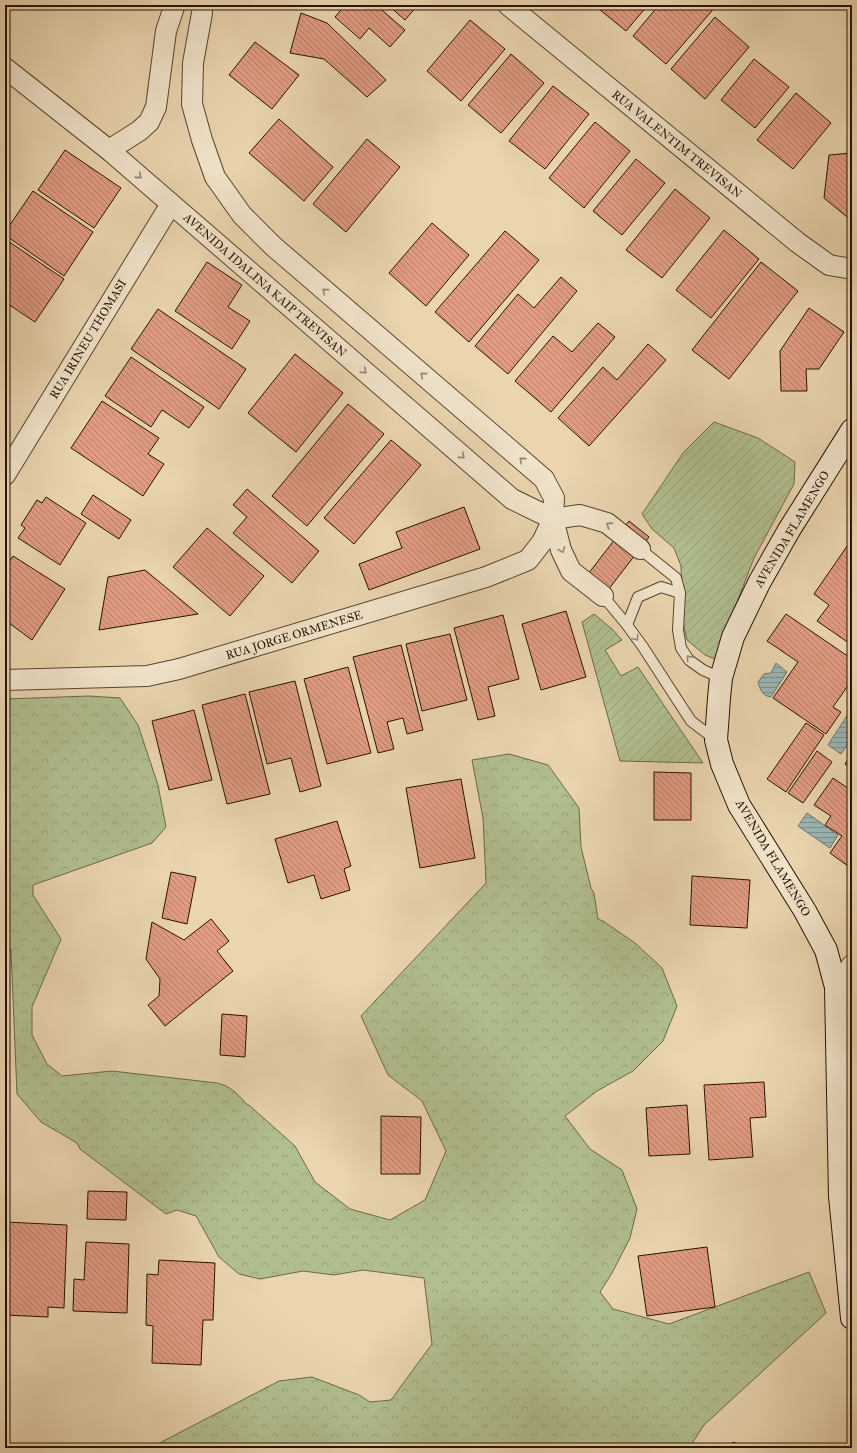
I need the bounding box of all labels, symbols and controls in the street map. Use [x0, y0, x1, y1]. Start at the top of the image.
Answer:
street label: RUA VALENTIM TREVISAN [609, 87, 745, 201]
one-way arrow [134, 171, 141, 178]
street label: AVENIDA IDALINA KAIP TREVISAN [180, 210, 349, 360]
street label: RUA IRINEU THOMASI [47, 277, 129, 401]
one-way arrow [322, 288, 329, 295]
one-way arrow [359, 366, 367, 373]
one-way arrow [420, 373, 428, 380]
one-way arrow [458, 451, 465, 458]
one-way arrow [519, 458, 526, 465]
street label: AVENIDA FLAMENGO [751, 468, 832, 591]
one-way arrow [606, 523, 613, 530]
one-way arrow [557, 547, 565, 554]
street label: RUA JORGE ORMENESE [224, 607, 365, 663]
one-way arrow [631, 633, 638, 640]
one-way arrow [686, 655, 693, 662]
street label: AVENIDA FLAMENGO [732, 796, 813, 919]

